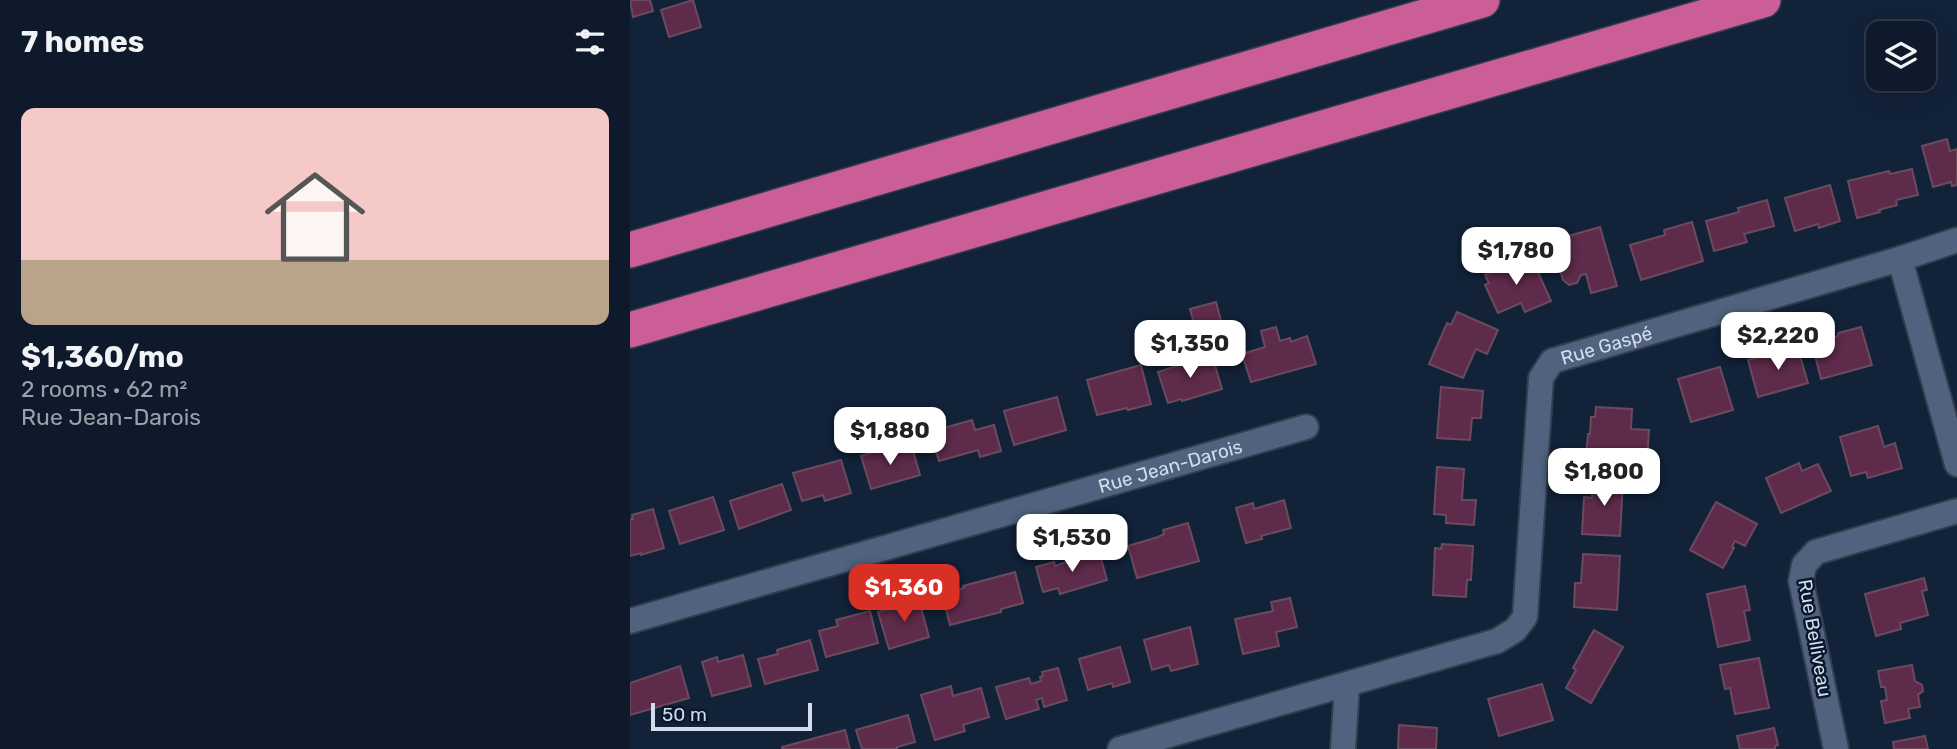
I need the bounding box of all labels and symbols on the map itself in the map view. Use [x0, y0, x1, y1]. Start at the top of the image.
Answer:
pin: $1,780 [1459, 228, 1573, 287]
pin: $2,220 [1721, 312, 1835, 372]
pin: $1,350 [1133, 320, 1247, 380]
street label: Rue Gaspé [1558, 321, 1655, 369]
pin: $1,880 [833, 407, 947, 467]
street label: Rue Jean-Darois [1095, 434, 1245, 498]
pin: $1,800 [1547, 448, 1661, 508]
pin: $1,530 [1015, 514, 1129, 574]
pin: $1,360 [847, 564, 961, 624]
street label: Rue Belliveau [1793, 577, 1837, 699]
scale bar [651, 700, 812, 732]

